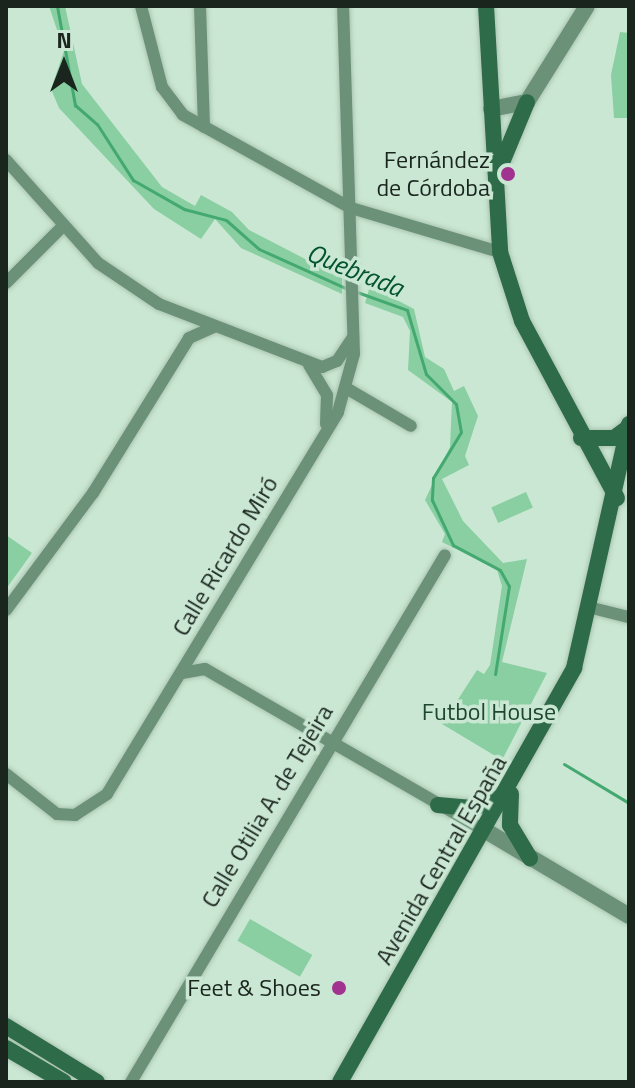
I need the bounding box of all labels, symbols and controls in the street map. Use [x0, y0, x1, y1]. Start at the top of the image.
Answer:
text: N [56, 23, 72, 57]
north arrow [24, 24, 104, 104]
place label: Fernández de Córdoba [376, 146, 490, 202]
marker: Fernández de Córdoba [497, 163, 519, 185]
water label: Quebrada [302, 237, 408, 303]
street label: Calle Ricardo Miró [166, 471, 284, 641]
park label: Futbol House [422, 698, 556, 726]
street label: Calle Otilia A. de Tejeira [195, 699, 339, 913]
street label: Avenida Central España [369, 750, 513, 970]
place label: Feet & Shoes [187, 974, 321, 1002]
marker: Feet & Shoes [328, 977, 350, 999]

